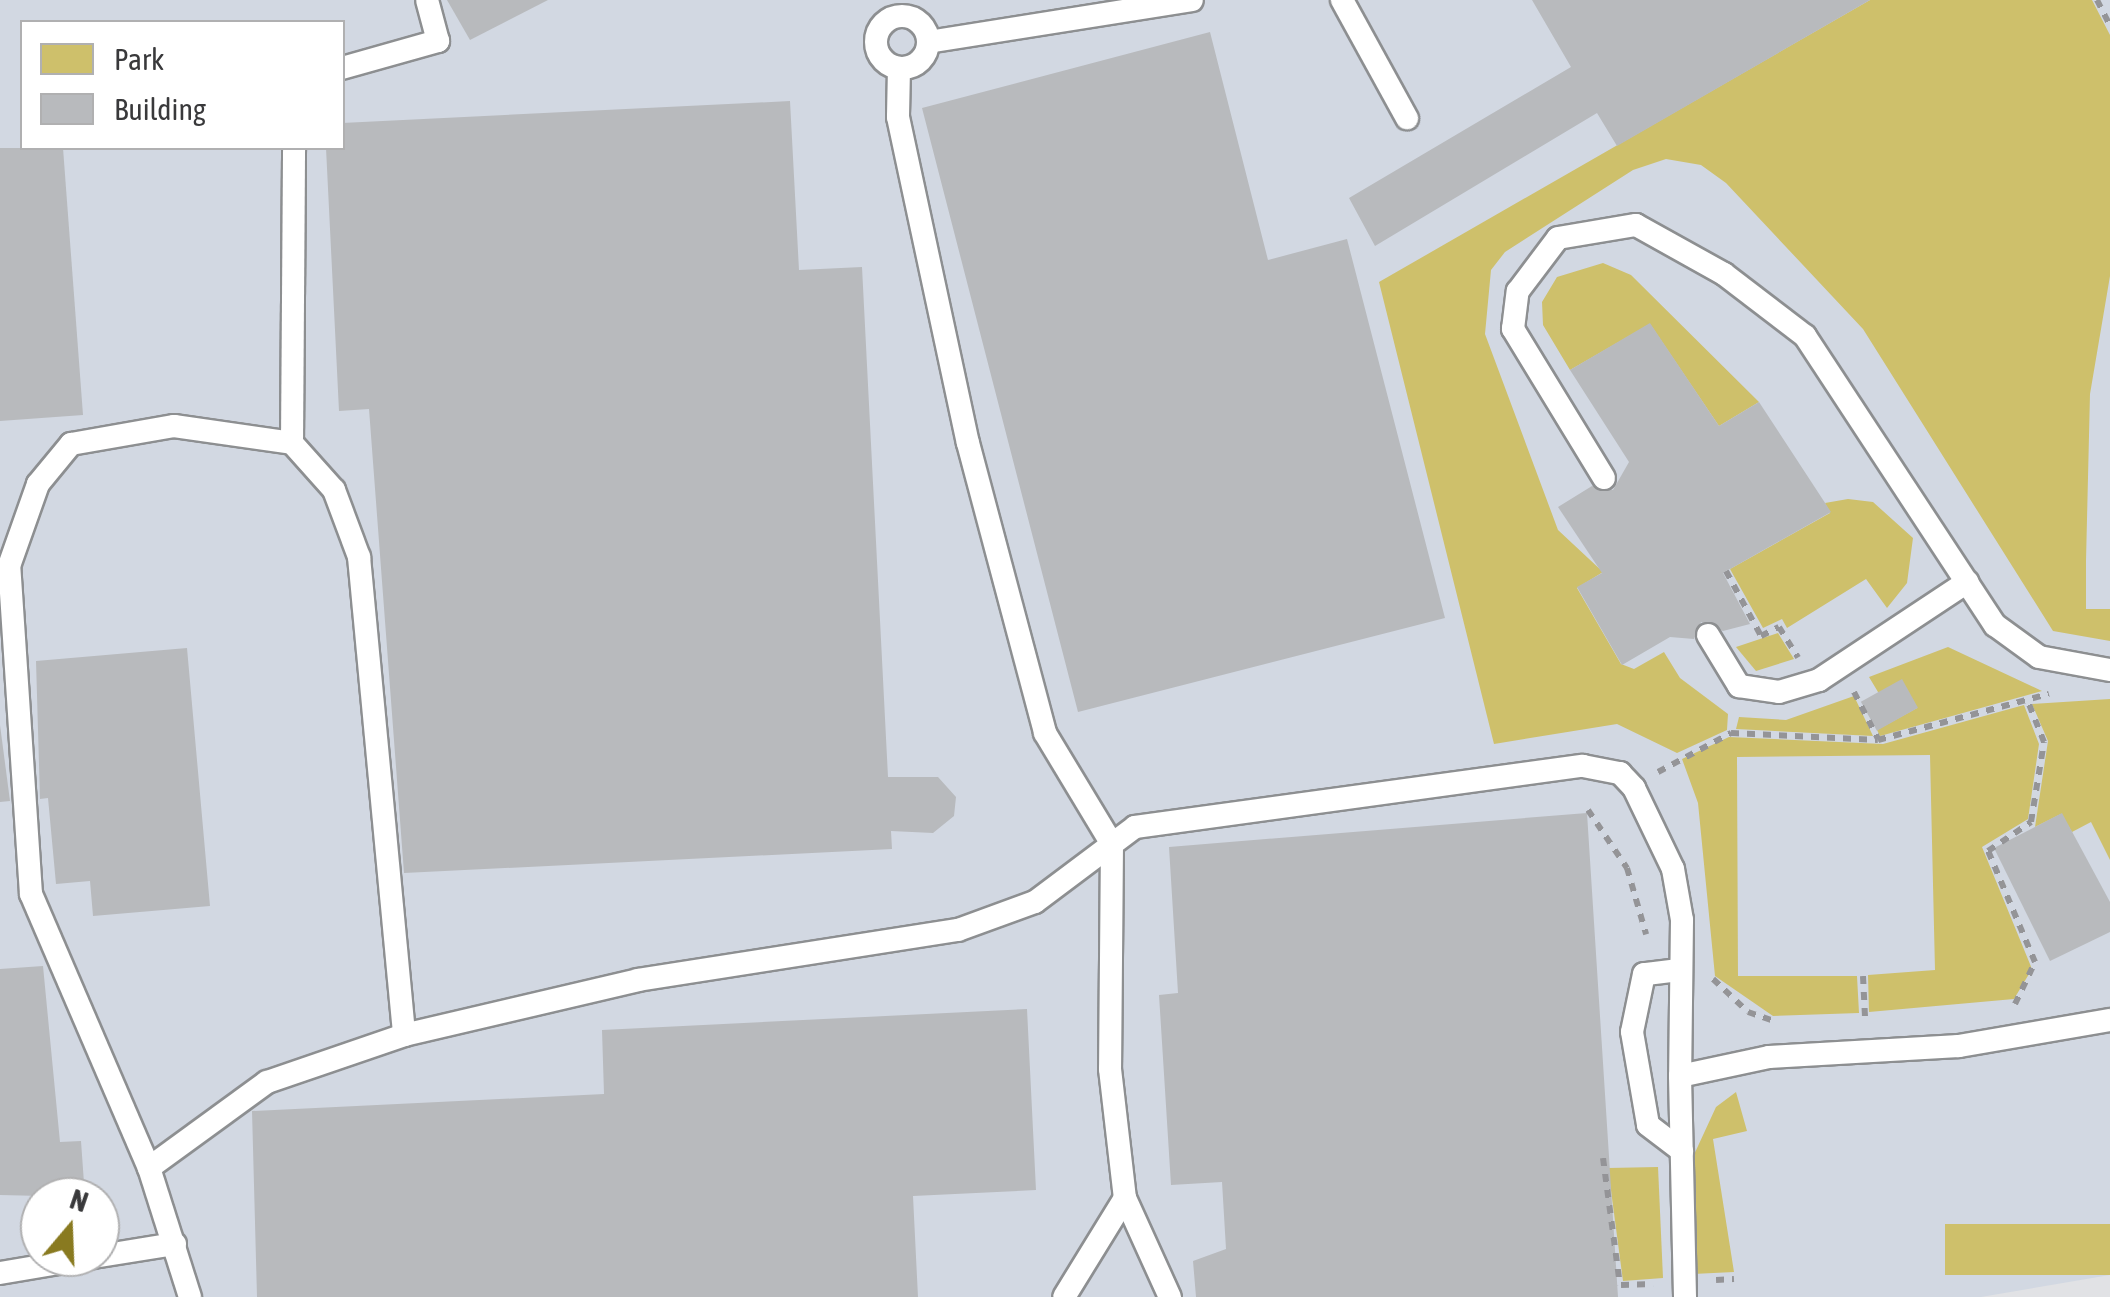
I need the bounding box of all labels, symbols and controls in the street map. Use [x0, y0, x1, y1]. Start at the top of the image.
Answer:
legend [20, 20, 345, 150]
text: Park [114, 42, 164, 76]
text: Building [114, 92, 206, 126]
north arrow [20, 1177, 120, 1277]
text: N [66, 1183, 92, 1218]

